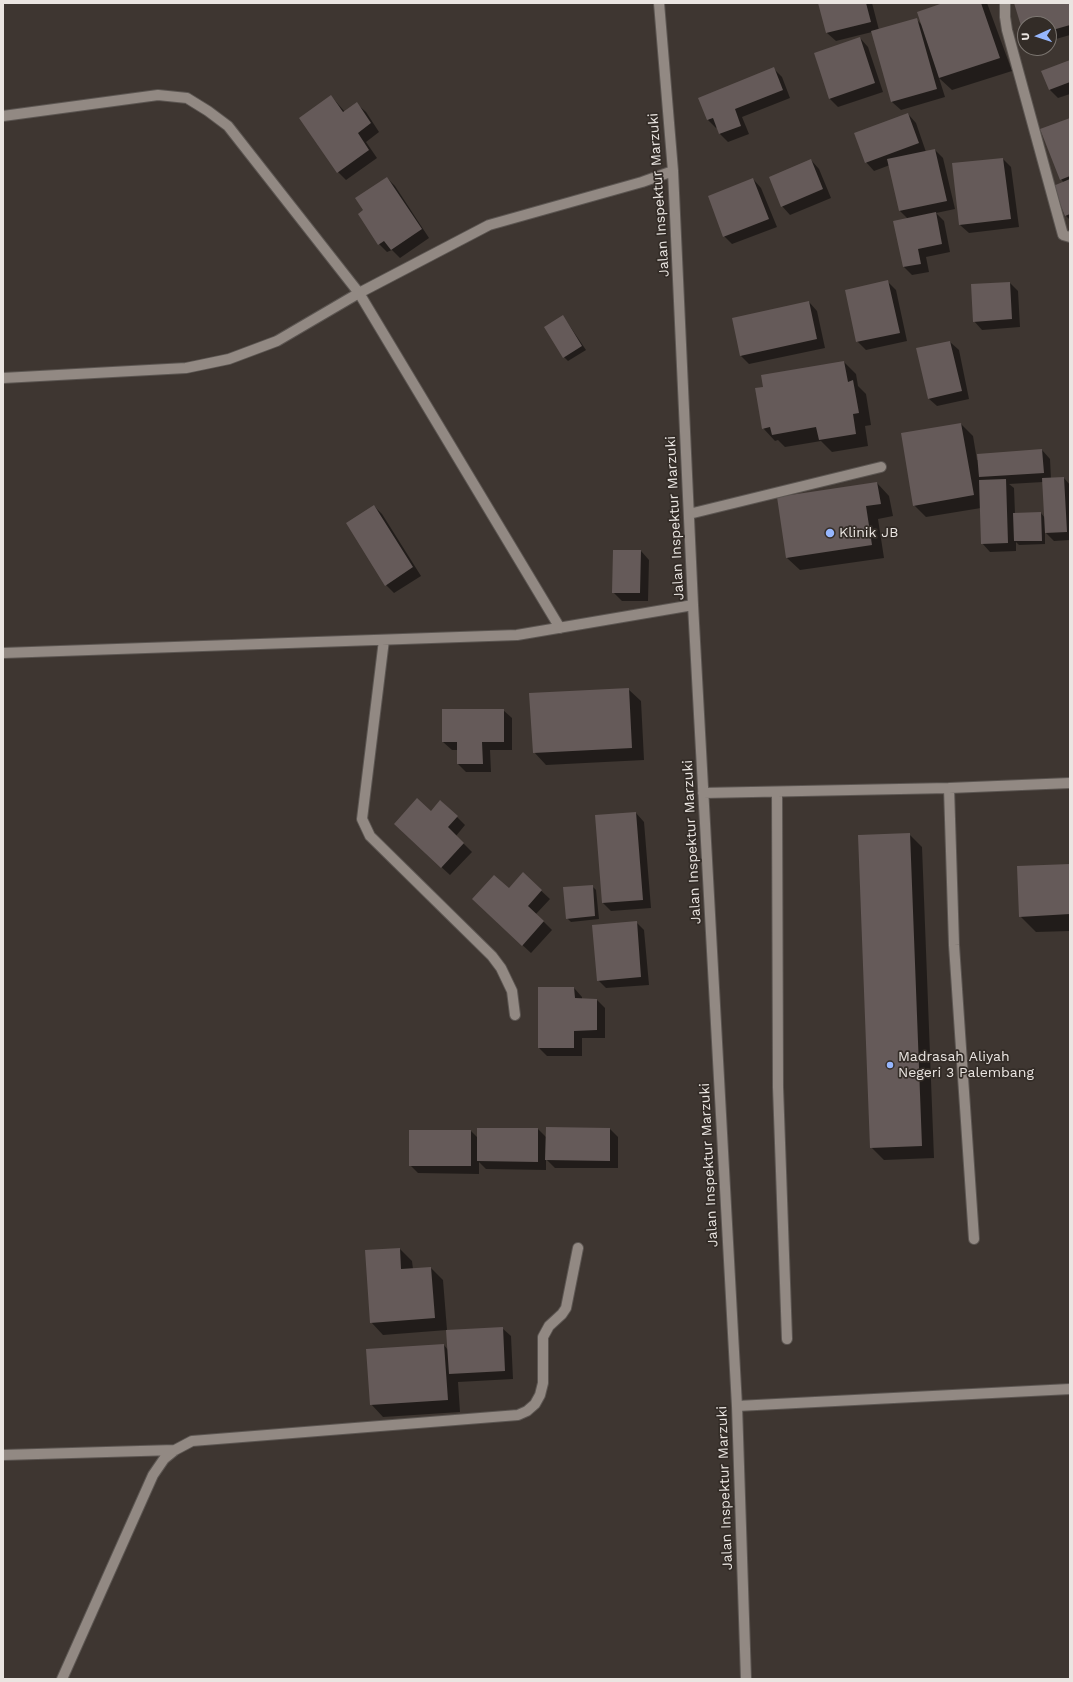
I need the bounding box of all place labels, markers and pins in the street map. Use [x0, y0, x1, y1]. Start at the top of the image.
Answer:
place label: Klinik JB [839, 525, 898, 541]
marker: Klinik JB [824, 527, 836, 539]
place label: Madrasah Aliyah Negeri 3 Palembang [898, 1049, 1034, 1082]
marker: Madrasah Aliyah Negeri 3 Palembang [885, 1060, 895, 1070]

